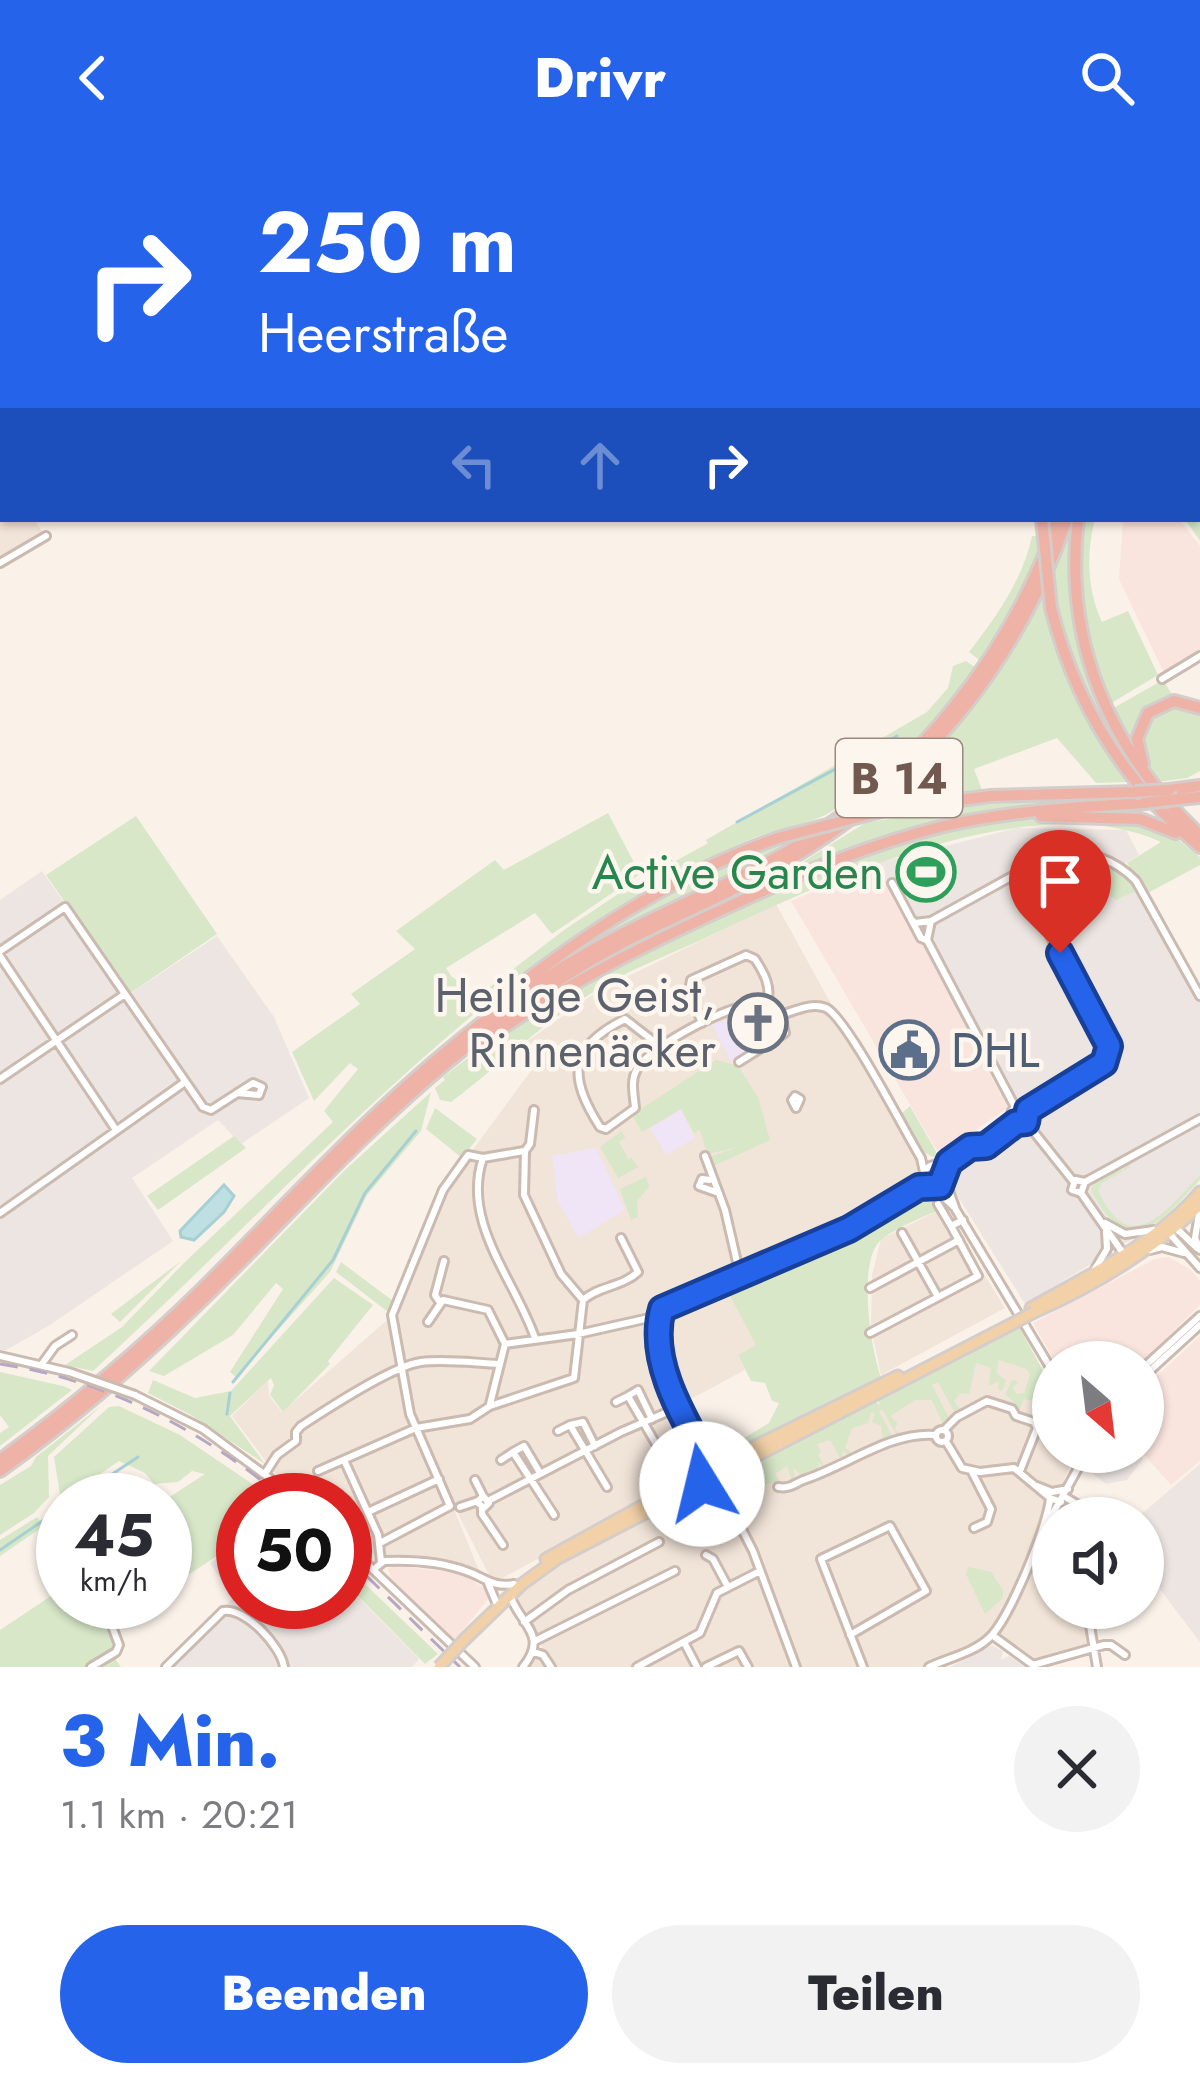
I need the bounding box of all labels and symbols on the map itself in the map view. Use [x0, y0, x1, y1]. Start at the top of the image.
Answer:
road number: B 14 [836, 739, 962, 817]
pin [1009, 830, 1111, 953]
place label: Active Garden [592, 838, 884, 907]
sports icon: Active Garden [895, 841, 957, 903]
place label: Heilige Geist, Rinnenäcker [434, 961, 717, 1085]
church icon: Heilige Geist, Rinnenäcker [727, 992, 789, 1054]
place label: DHL [951, 1016, 1040, 1085]
public building icon: DHL [878, 1019, 940, 1081]
north arrow [1032, 1341, 1164, 1473]
position arrow [639, 1421, 765, 1547]
speed limit sign: 50 [216, 1473, 372, 1629]

